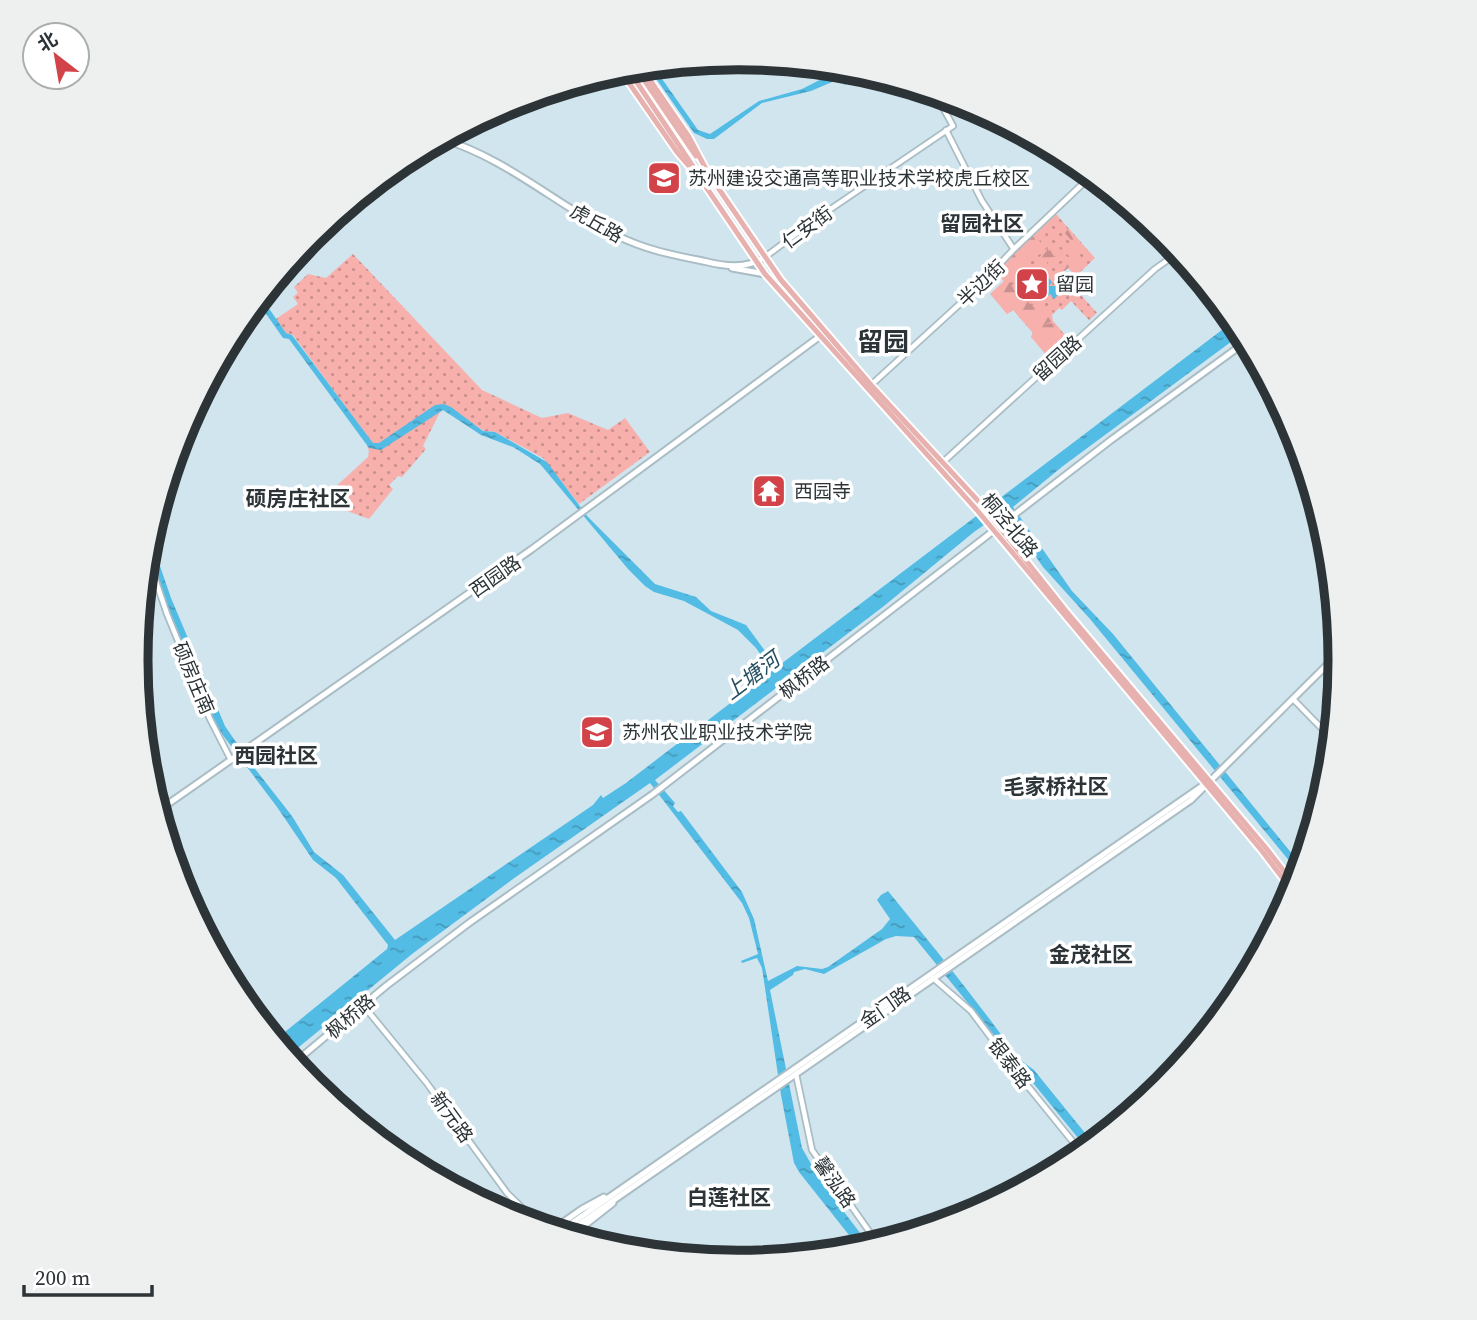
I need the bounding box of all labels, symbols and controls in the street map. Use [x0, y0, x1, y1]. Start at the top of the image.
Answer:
north arrow [21, 21, 91, 91]
text: 北 [32, 25, 62, 57]
school or university icon: 苏州建设交通高等职业技术学校虎丘校区 [645, 159, 683, 197]
place label: 苏州建设交通高等职业技术学校虎丘校区 [688, 165, 1030, 191]
street label: 虎丘路 [566, 197, 628, 249]
street label: 仁安街 [776, 200, 838, 254]
district label: 留园社区 [940, 209, 1024, 238]
street label: 半边街 [951, 254, 1011, 312]
place icon: 留园 [1013, 265, 1051, 303]
place label: 留园 [1056, 271, 1094, 297]
district label: 留园 [857, 324, 909, 360]
street label: 留园路 [1027, 329, 1087, 387]
temple icon: 西园寺 [750, 472, 788, 510]
place label: 西园寺 [794, 478, 851, 504]
district label: 硕房庄社区 [246, 484, 351, 513]
street label: 桐泾北路 [976, 488, 1044, 562]
street label: 西园路 [464, 549, 526, 603]
street label: 硕房庄南 [167, 638, 221, 718]
water label: 上塘河 [718, 643, 789, 706]
street label: 枫桥路 [774, 649, 834, 705]
school or university icon: 苏州农业职业技术学院 [578, 713, 616, 751]
place label: 苏州农业职业技术学院 [622, 719, 812, 745]
district label: 西园社区 [234, 741, 318, 770]
district label: 毛家桥社区 [1004, 772, 1109, 801]
district label: 金茂社区 [1049, 940, 1133, 969]
street label: 金门路 [854, 980, 916, 1034]
street label: 枫桥路 [320, 988, 380, 1044]
street label: 银泰路 [982, 1032, 1038, 1094]
street label: 新元路 [425, 1086, 479, 1148]
street label: 馨泓路 [808, 1151, 862, 1213]
district label: 白莲社区 [687, 1183, 771, 1212]
scale bar [24, 1254, 152, 1298]
text: 200 m [35, 1263, 90, 1292]

